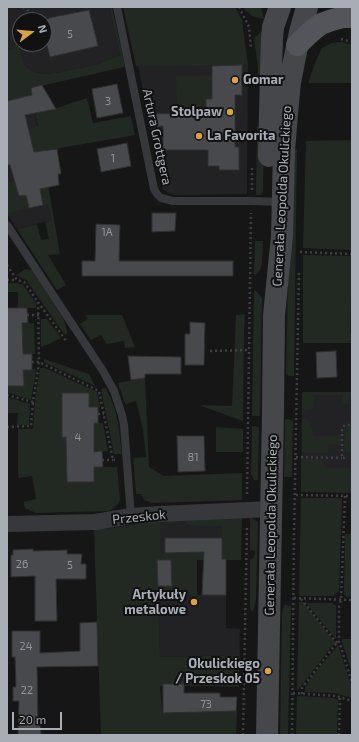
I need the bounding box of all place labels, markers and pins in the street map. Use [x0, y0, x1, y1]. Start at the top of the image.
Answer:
place label: Gomar [243, 72, 284, 88]
marker: Gomar [230, 75, 240, 85]
place label: Stolpaw [171, 104, 222, 120]
marker: Stolpaw [225, 107, 235, 117]
place label: La Favorita [207, 128, 275, 144]
marker: La Favorita [194, 131, 204, 141]
place label: Artykuły metalowe [124, 587, 186, 618]
marker: Artykuły metalowe [189, 597, 199, 607]
place label: Okulickiego / Przeskok 05 [175, 656, 260, 687]
marker: Okulickiego / Przeskok 05 [263, 666, 273, 676]

